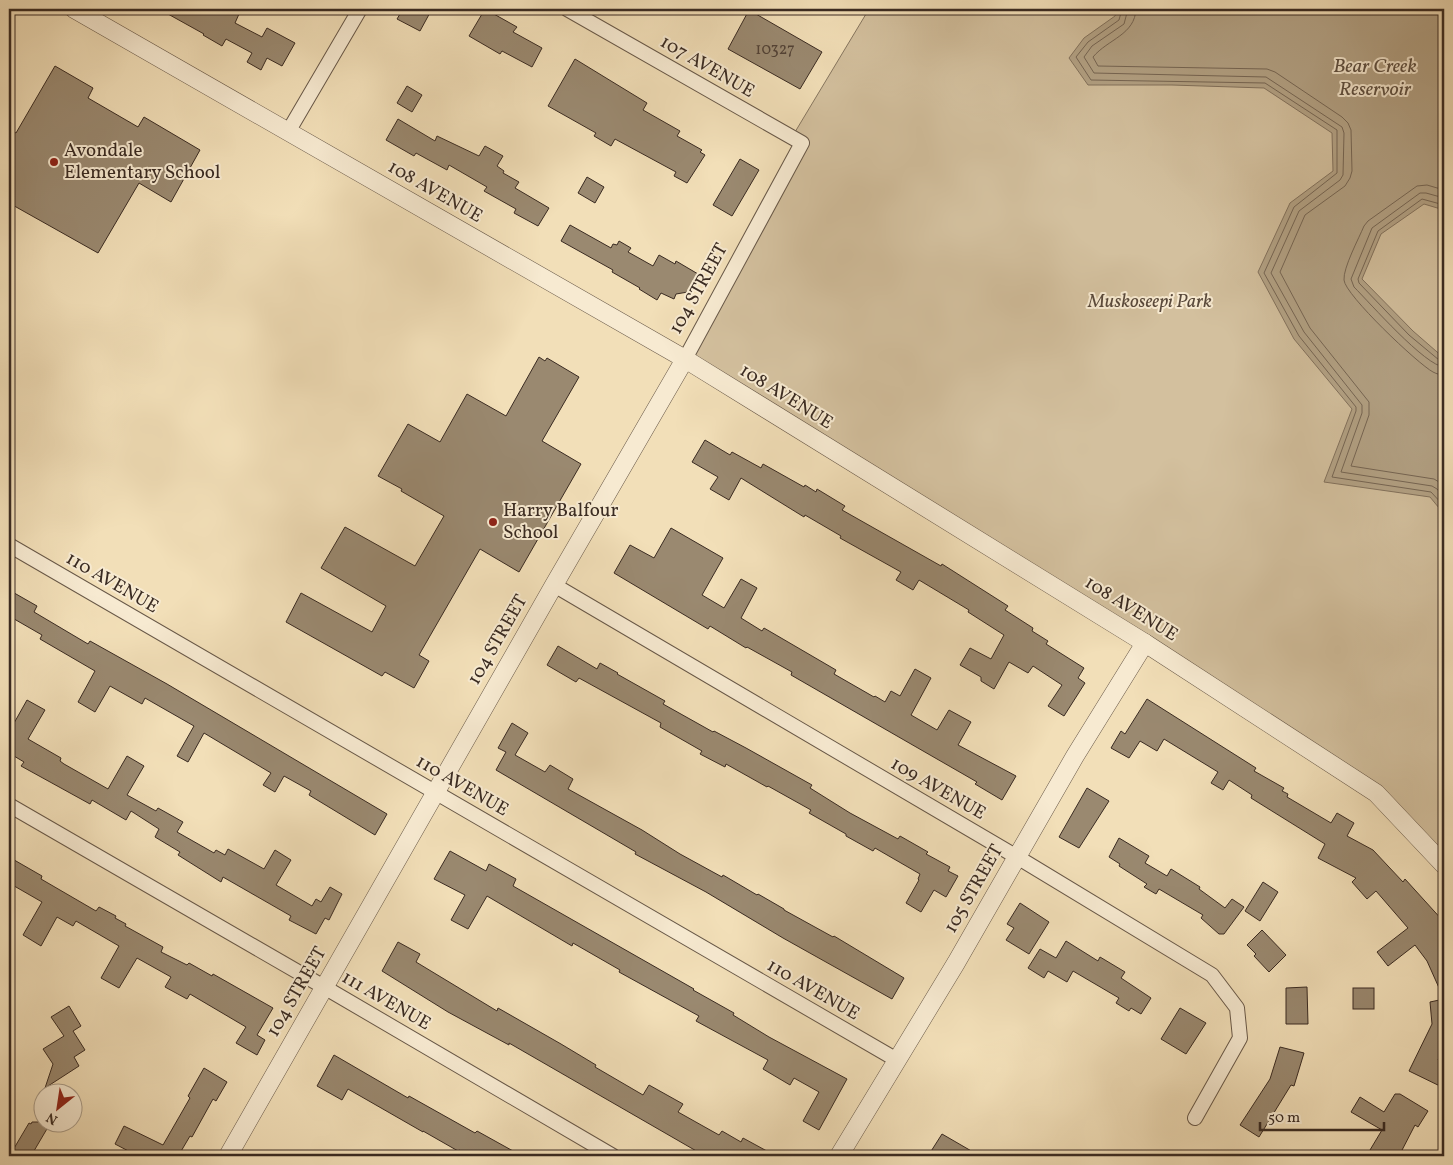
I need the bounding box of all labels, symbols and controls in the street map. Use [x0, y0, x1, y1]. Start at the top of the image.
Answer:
street label: 107 AVENUE [655, 29, 759, 105]
house number: 10327 [755, 39, 795, 61]
water label: Bear Creek Reservoir [1333, 53, 1417, 104]
place label: Avondale Elementary School [64, 138, 221, 186]
street label: 108 AVENUE [383, 154, 487, 230]
marker: Avondale Elementary School [48, 156, 60, 168]
street label: 104 STREET [663, 239, 735, 339]
park label: Muskoseepi Park [1087, 289, 1212, 315]
street label: 108 AVENUE [734, 358, 838, 436]
place label: Harry Balfour School [503, 498, 619, 546]
marker: Harry Balfour School [487, 516, 499, 528]
street label: 110 AVENUE [61, 546, 163, 620]
street label: 108 AVENUE [1079, 570, 1183, 648]
street label: 104 STREET [462, 590, 534, 690]
street label: 110 AVENUE [411, 749, 513, 823]
street label: 109 AVENUE [886, 751, 990, 827]
street label: 105 STREET [938, 840, 1010, 938]
street label: 104 STREET [261, 942, 333, 1042]
street label: 110 AVENUE [762, 953, 864, 1027]
street label: 111 AVENUE [337, 965, 435, 1037]
north arrow [32, 1082, 82, 1132]
scale bar [1260, 1100, 1384, 1132]
text: N [43, 1107, 61, 1129]
text: 50 m [1268, 1108, 1300, 1129]

